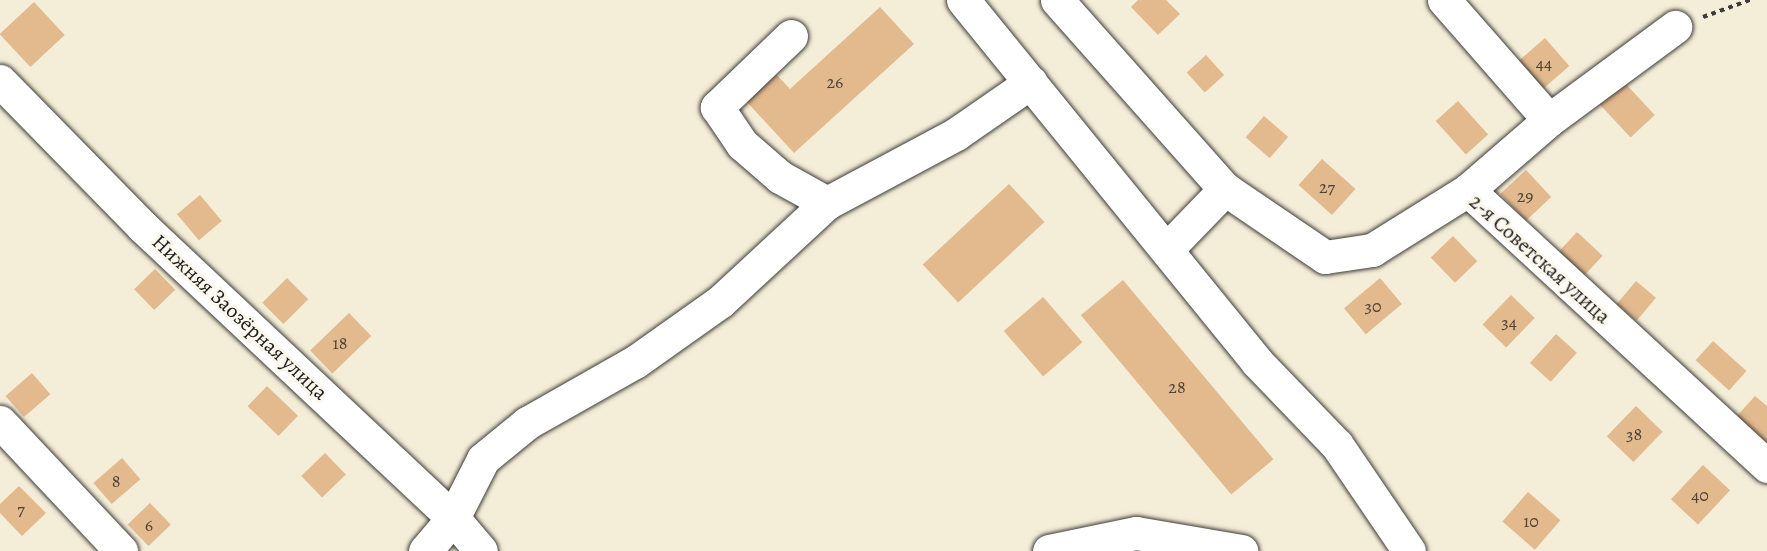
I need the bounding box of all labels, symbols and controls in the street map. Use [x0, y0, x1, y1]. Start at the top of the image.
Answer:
house number: 44 [1536, 52, 1552, 74]
house number: 26 [827, 71, 843, 93]
house number: 27 [1319, 176, 1335, 198]
house number: 29 [1517, 185, 1533, 207]
street label: 2-я Советская улица [1464, 189, 1616, 329]
street label: Нижняя Заозёрная улица [147, 229, 333, 405]
house number: 30 [1364, 295, 1382, 317]
house number: 34 [1501, 311, 1517, 333]
house number: 18 [333, 332, 347, 354]
house number: 28 [1168, 376, 1186, 398]
house number: 38 [1626, 423, 1642, 445]
house number: 8 [112, 470, 120, 492]
house number: 40 [1691, 484, 1709, 506]
house number: 7 [17, 498, 25, 520]
house number: 10 [1523, 510, 1539, 532]
house number: 6 [145, 514, 153, 536]

